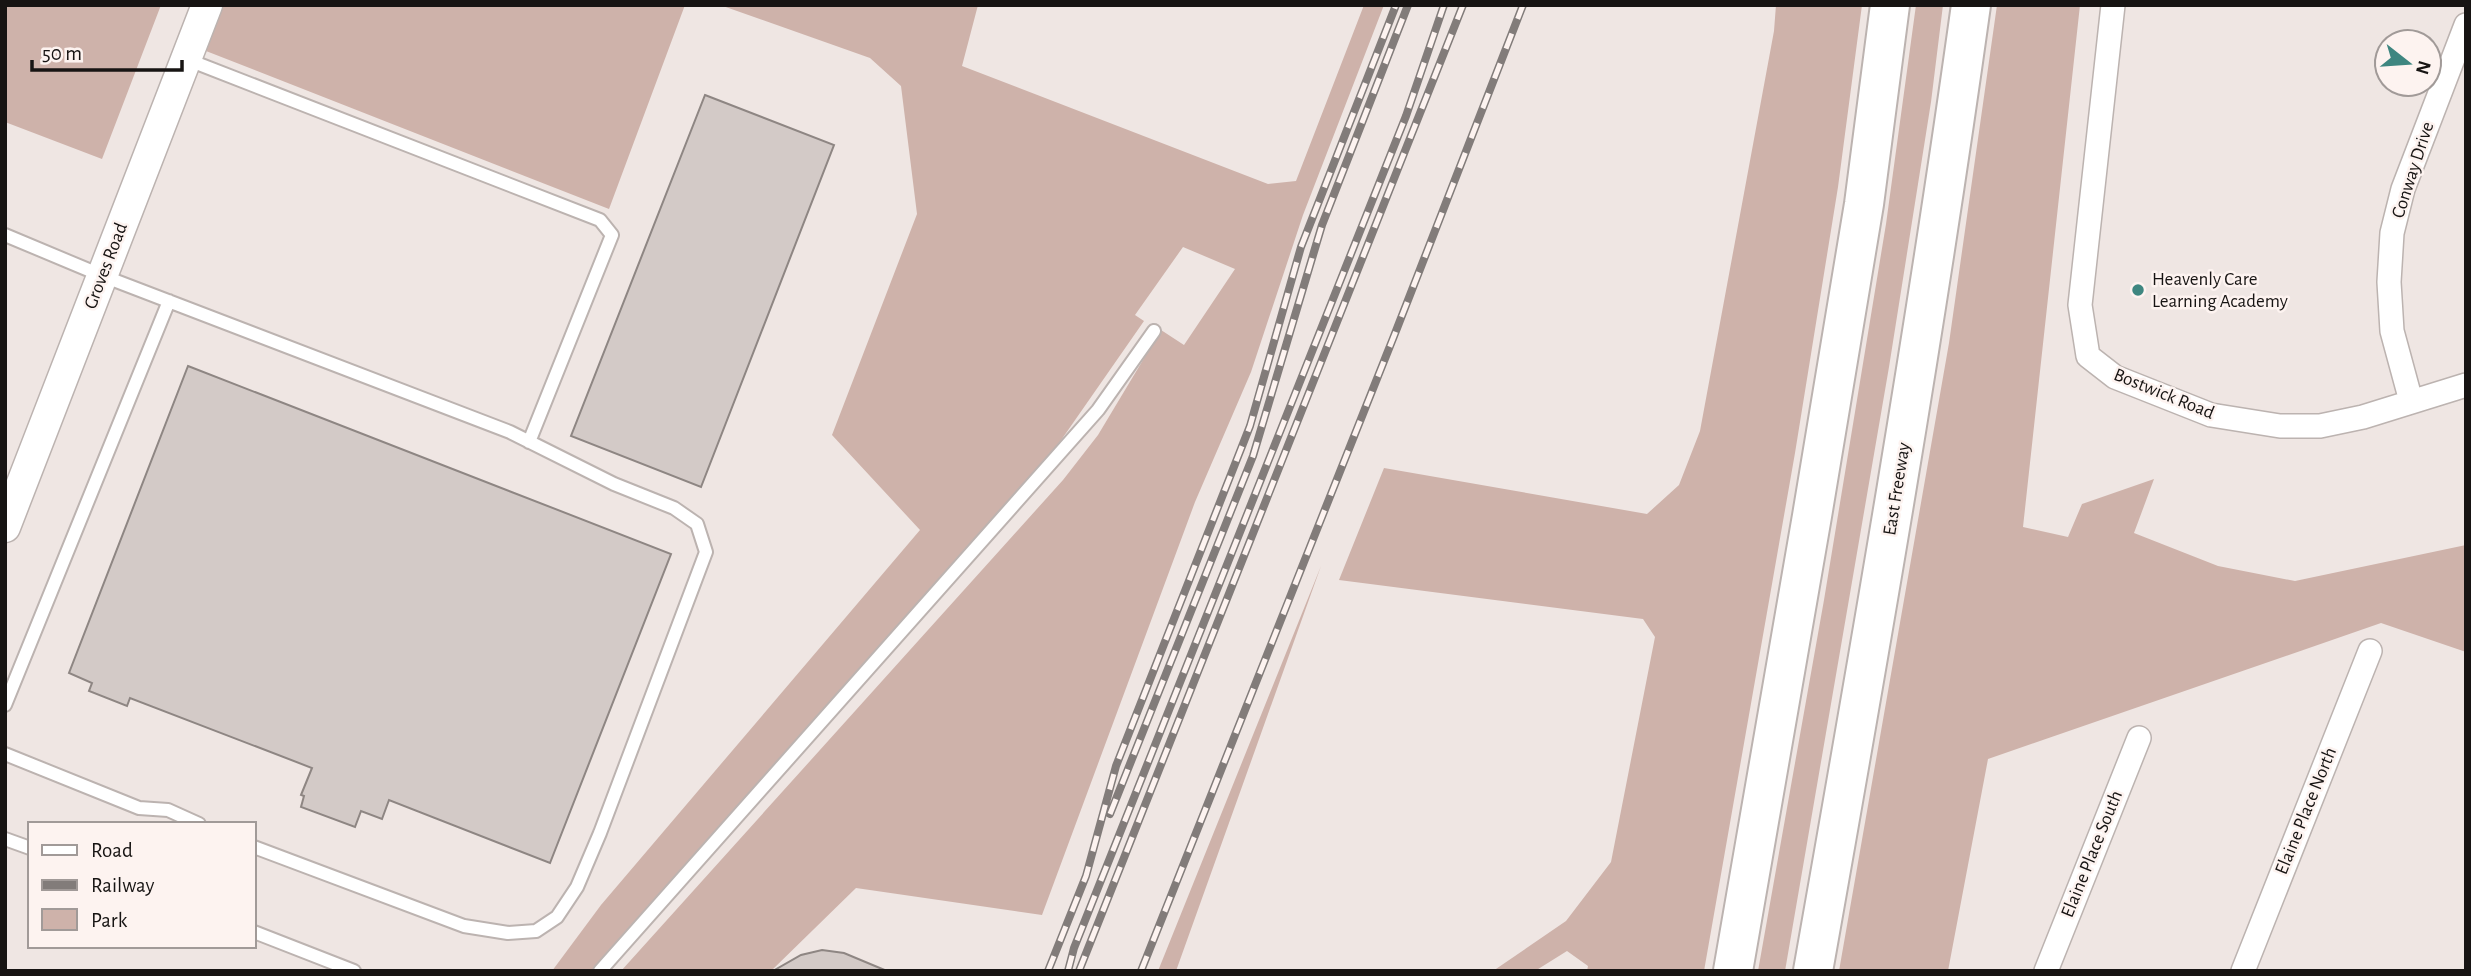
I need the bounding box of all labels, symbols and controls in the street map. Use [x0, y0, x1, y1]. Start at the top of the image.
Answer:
scale bar [32, 28, 182, 72]
north arrow [2373, 28, 2443, 98]
text: 50 m [42, 43, 82, 64]
text: N [2412, 58, 2434, 77]
street label: Conway Drive [2389, 120, 2437, 220]
street label: Groves Road [81, 220, 131, 312]
place label: Heavenly Care Learning Academy [2152, 270, 2288, 311]
marker: Heavenly Care Learning Academy [2130, 282, 2146, 298]
street label: Bostwick Road [2111, 365, 2217, 423]
street label: East Freeway [1880, 441, 1914, 537]
street label: Elaine Place North [2272, 745, 2340, 877]
street label: Elaine Place South [2058, 788, 2126, 920]
legend [28, 822, 256, 948]
text: Road [91, 840, 133, 861]
text: Railway [91, 875, 154, 896]
text: Park [91, 910, 128, 931]

